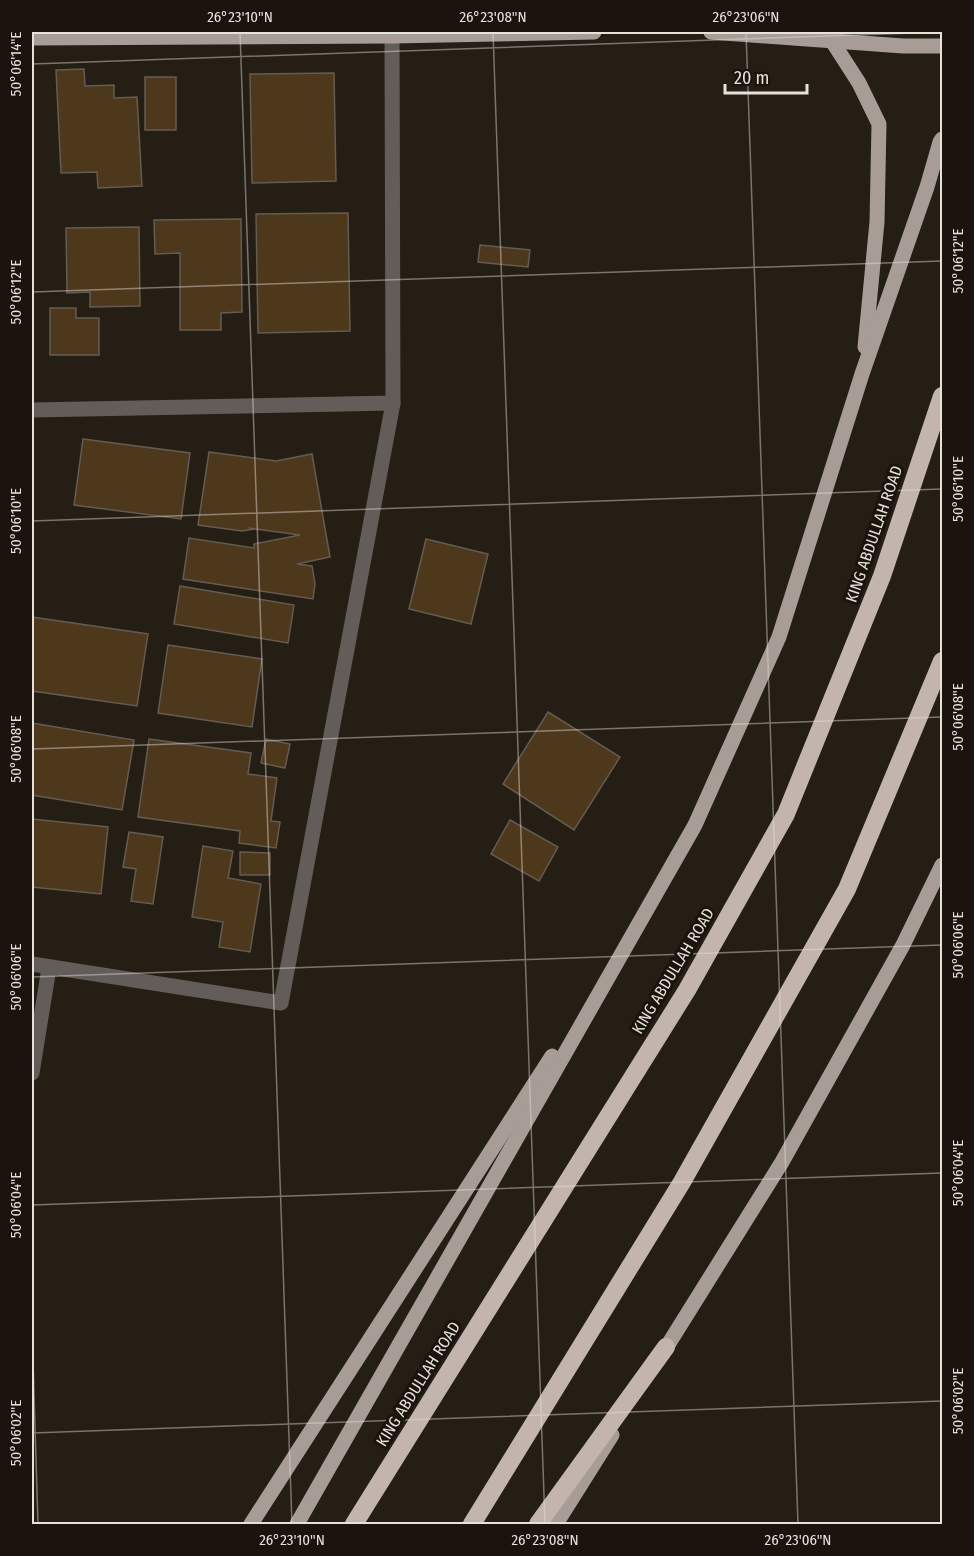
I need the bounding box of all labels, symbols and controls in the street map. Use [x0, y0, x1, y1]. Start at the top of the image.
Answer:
text: 26°23'10"N [207, 8, 273, 26]
text: 26°23'08"N [459, 8, 527, 26]
text: 26°23'06"N [713, 8, 779, 26]
text: 50°06'14"E [7, 32, 25, 96]
scale bar [725, 57, 808, 95]
text: 20 m [734, 67, 769, 89]
text: 50°06'12"E [949, 229, 967, 293]
text: 50°06'12"E [7, 260, 25, 324]
text: 50°06'10"E [949, 456, 967, 522]
street label: KING ABDULLAH ROAD [842, 463, 906, 605]
text: 50°06'10"E [7, 488, 25, 554]
text: 50°06'08"E [949, 683, 967, 751]
text: 50°06'08"E [7, 715, 25, 783]
street label: KING ABDULLAH ROAD [628, 905, 718, 1037]
text: 50°06'06"E [949, 911, 967, 979]
text: 50°06'06"E [7, 943, 25, 1011]
text: 50°06'04"E [949, 1140, 967, 1206]
text: 50°06'04"E [7, 1172, 25, 1238]
street label: KING ABDULLAH ROAD [372, 1318, 464, 1450]
text: 50°06'02"E [949, 1368, 967, 1434]
text: 50°06'02"E [7, 1400, 25, 1466]
text: 26°23'10"N [259, 1531, 325, 1549]
text: 26°23'08"N [511, 1531, 579, 1549]
text: 26°23'06"N [765, 1531, 831, 1549]

